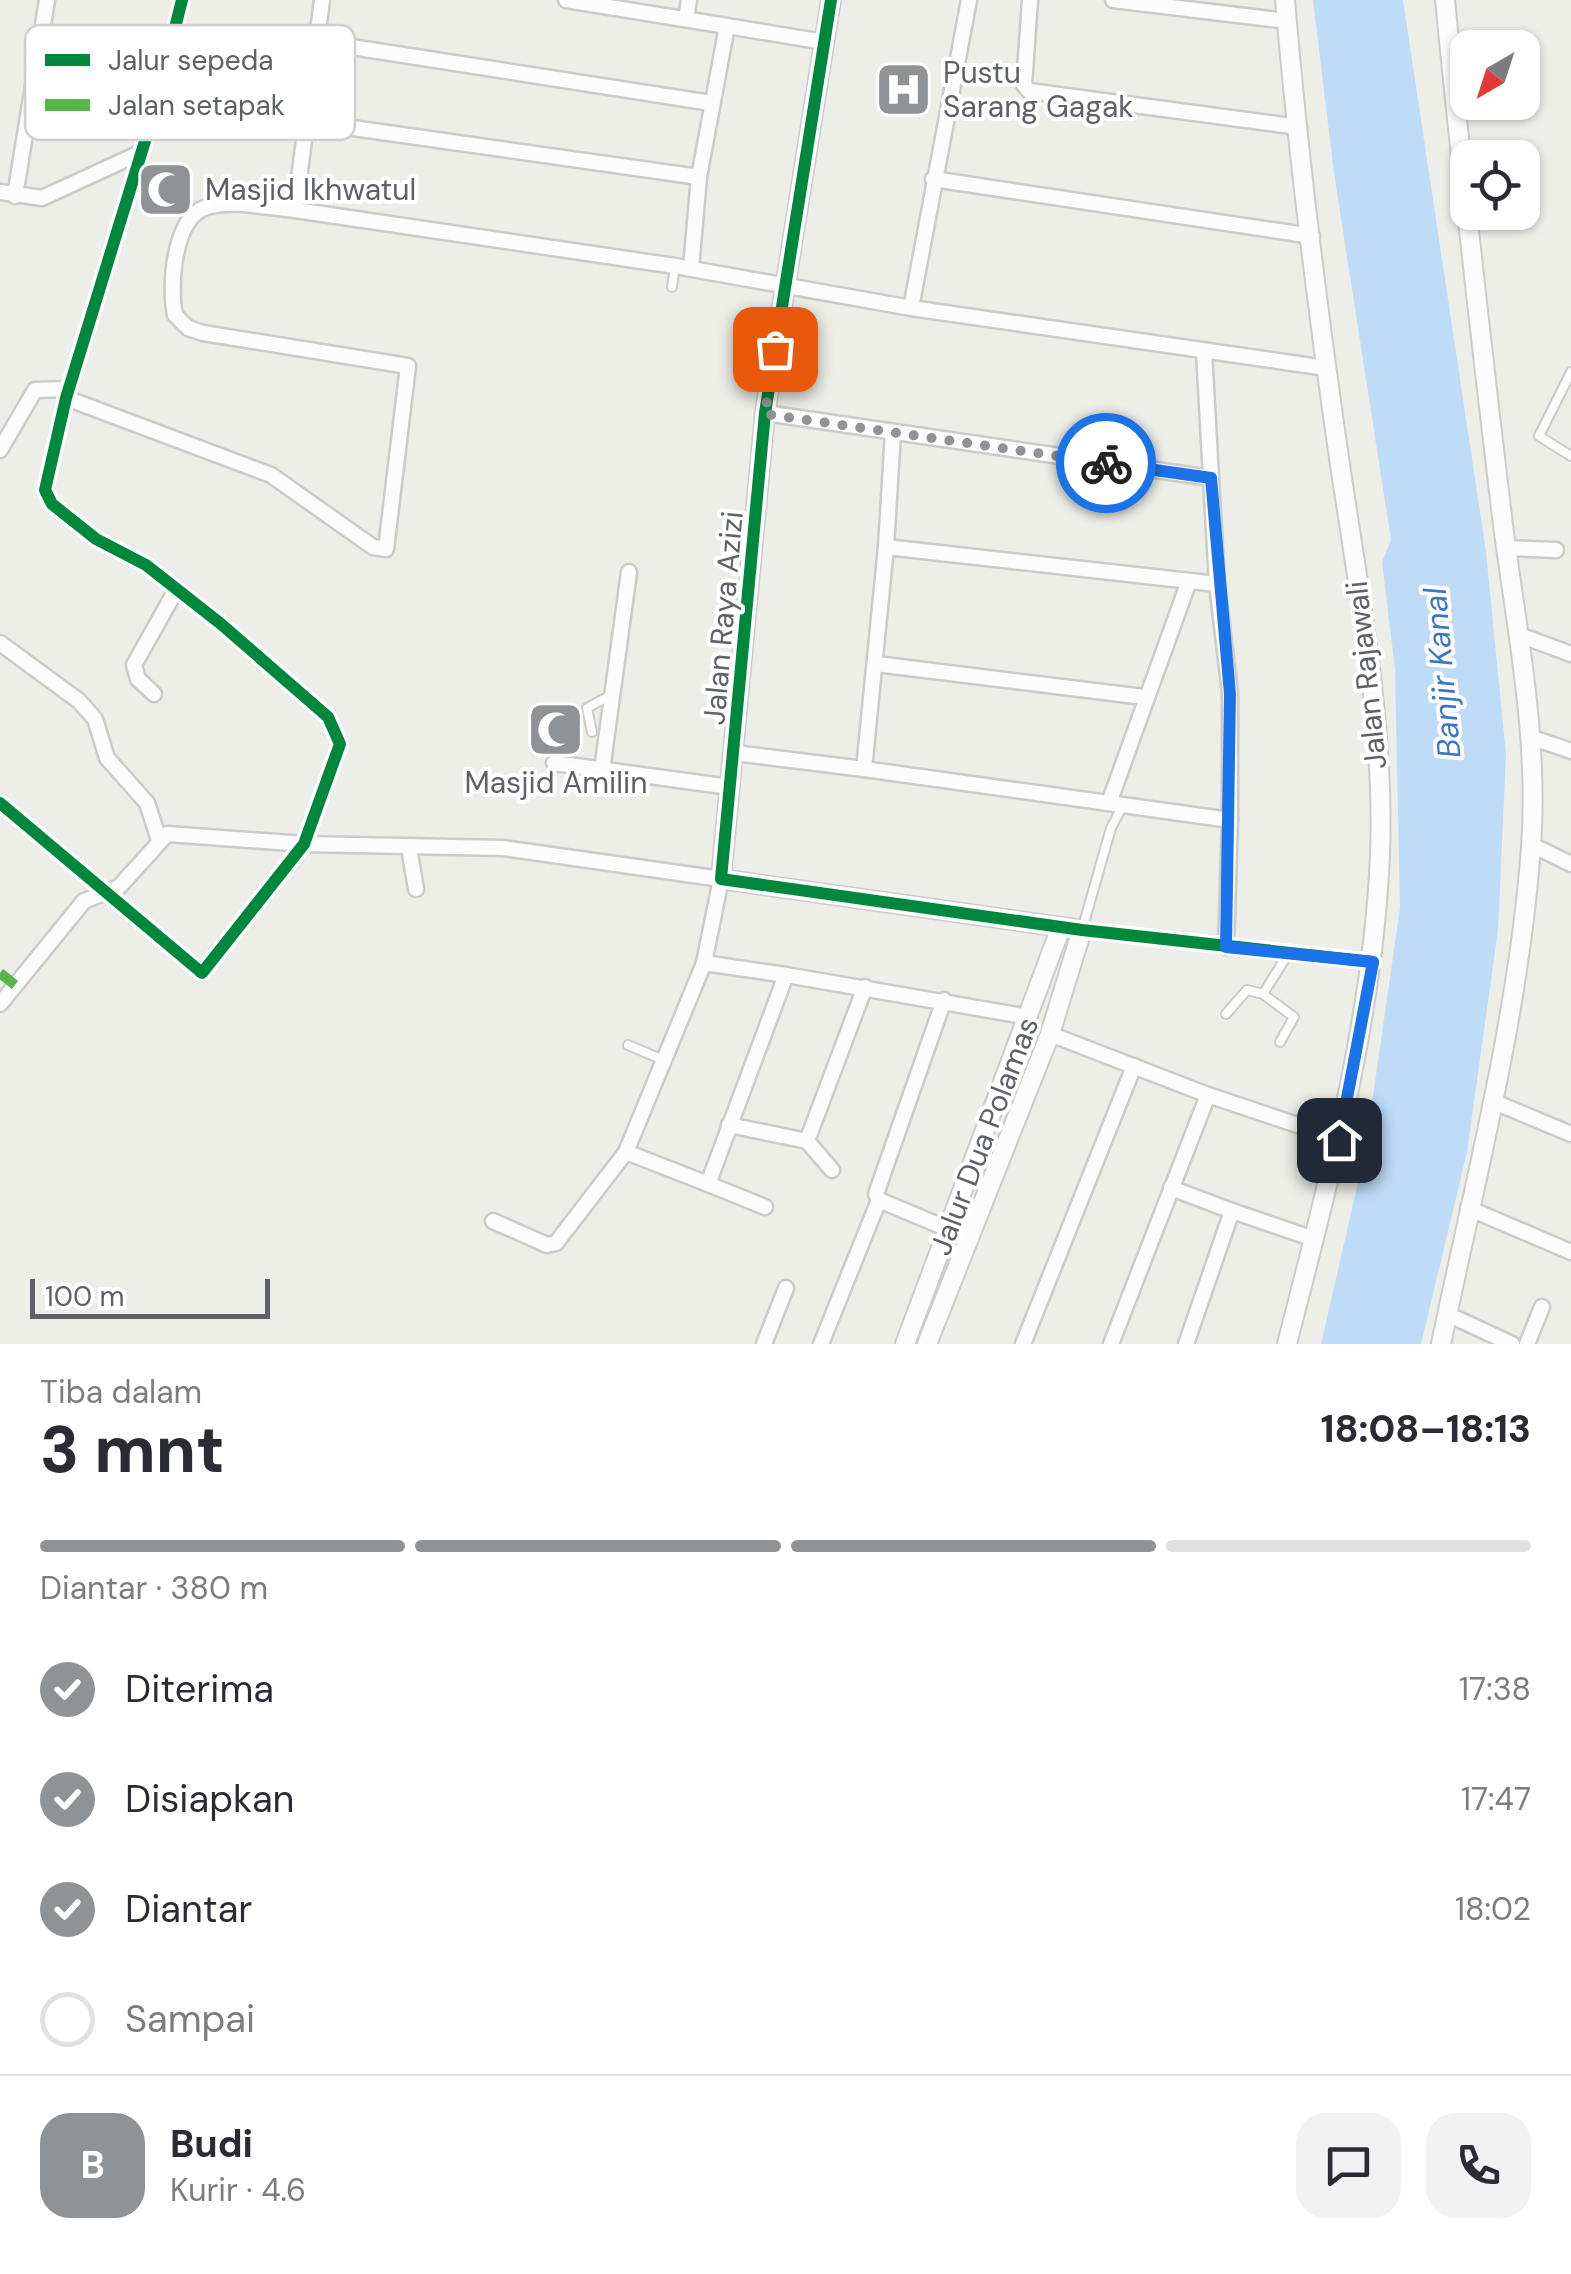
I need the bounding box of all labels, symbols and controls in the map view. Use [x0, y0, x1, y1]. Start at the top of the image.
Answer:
legend [25, 25, 355, 140]
north arrow [1450, 30, 1540, 120]
map controls [1450, 30, 1540, 230]
text: Jalur sepeda [108, 42, 274, 79]
place label: Pustu Sarang Gagak [943, 53, 1133, 126]
hospital icon: Pustu Sarang Gagak [874, 59, 934, 119]
text: Jalan setapak [108, 87, 285, 124]
button: locate [1450, 140, 1540, 230]
mosque icon: Masjid Ikhwatul [136, 159, 196, 219]
place label: Masjid Ikhwatul [205, 170, 416, 209]
pin [733, 307, 818, 392]
icon: bag [748, 322, 803, 377]
courier [1056, 413, 1156, 513]
icon: bike [1079, 436, 1134, 491]
street label: Jalan Raya Azizi [694, 509, 752, 727]
street label: Jalan Rajawali [1337, 579, 1395, 771]
water label: Banjir Kanal [1414, 585, 1470, 760]
mosque icon: Masjid Amilin [526, 699, 586, 759]
place label: Masjid Amilin [465, 763, 647, 802]
street label: Jalur Dua Polamas [921, 1011, 1047, 1261]
pin [1297, 1098, 1382, 1183]
icon: home [1312, 1113, 1367, 1168]
scale bar [30, 1274, 270, 1318]
text: 100 m [45, 1278, 124, 1315]
text: Tiba dalam [40, 1371, 202, 1413]
text: 18:08–18:13 [1320, 1404, 1531, 1454]
text: 3 mnt [40, 1408, 225, 1492]
text: Diantar · 380 m [40, 1567, 268, 1609]
icon: check [40, 1662, 95, 1717]
text: Diterima [125, 1664, 274, 1714]
text: 17:38 [1459, 1668, 1531, 1710]
icon: check [40, 1772, 95, 1827]
text: Disiapkan [125, 1774, 294, 1824]
text: 17:47 [1461, 1778, 1531, 1820]
icon: check [40, 1882, 95, 1937]
text: Diantar [125, 1884, 252, 1934]
text: 18:02 [1455, 1888, 1531, 1930]
text: Sampai [125, 1994, 255, 2044]
button: chat [1296, 2113, 1401, 2218]
button: phone [1426, 2113, 1531, 2218]
text: Budi [170, 2119, 253, 2169]
text: B [80, 2140, 105, 2190]
text: Kurir · 4.6 [170, 2169, 306, 2211]

